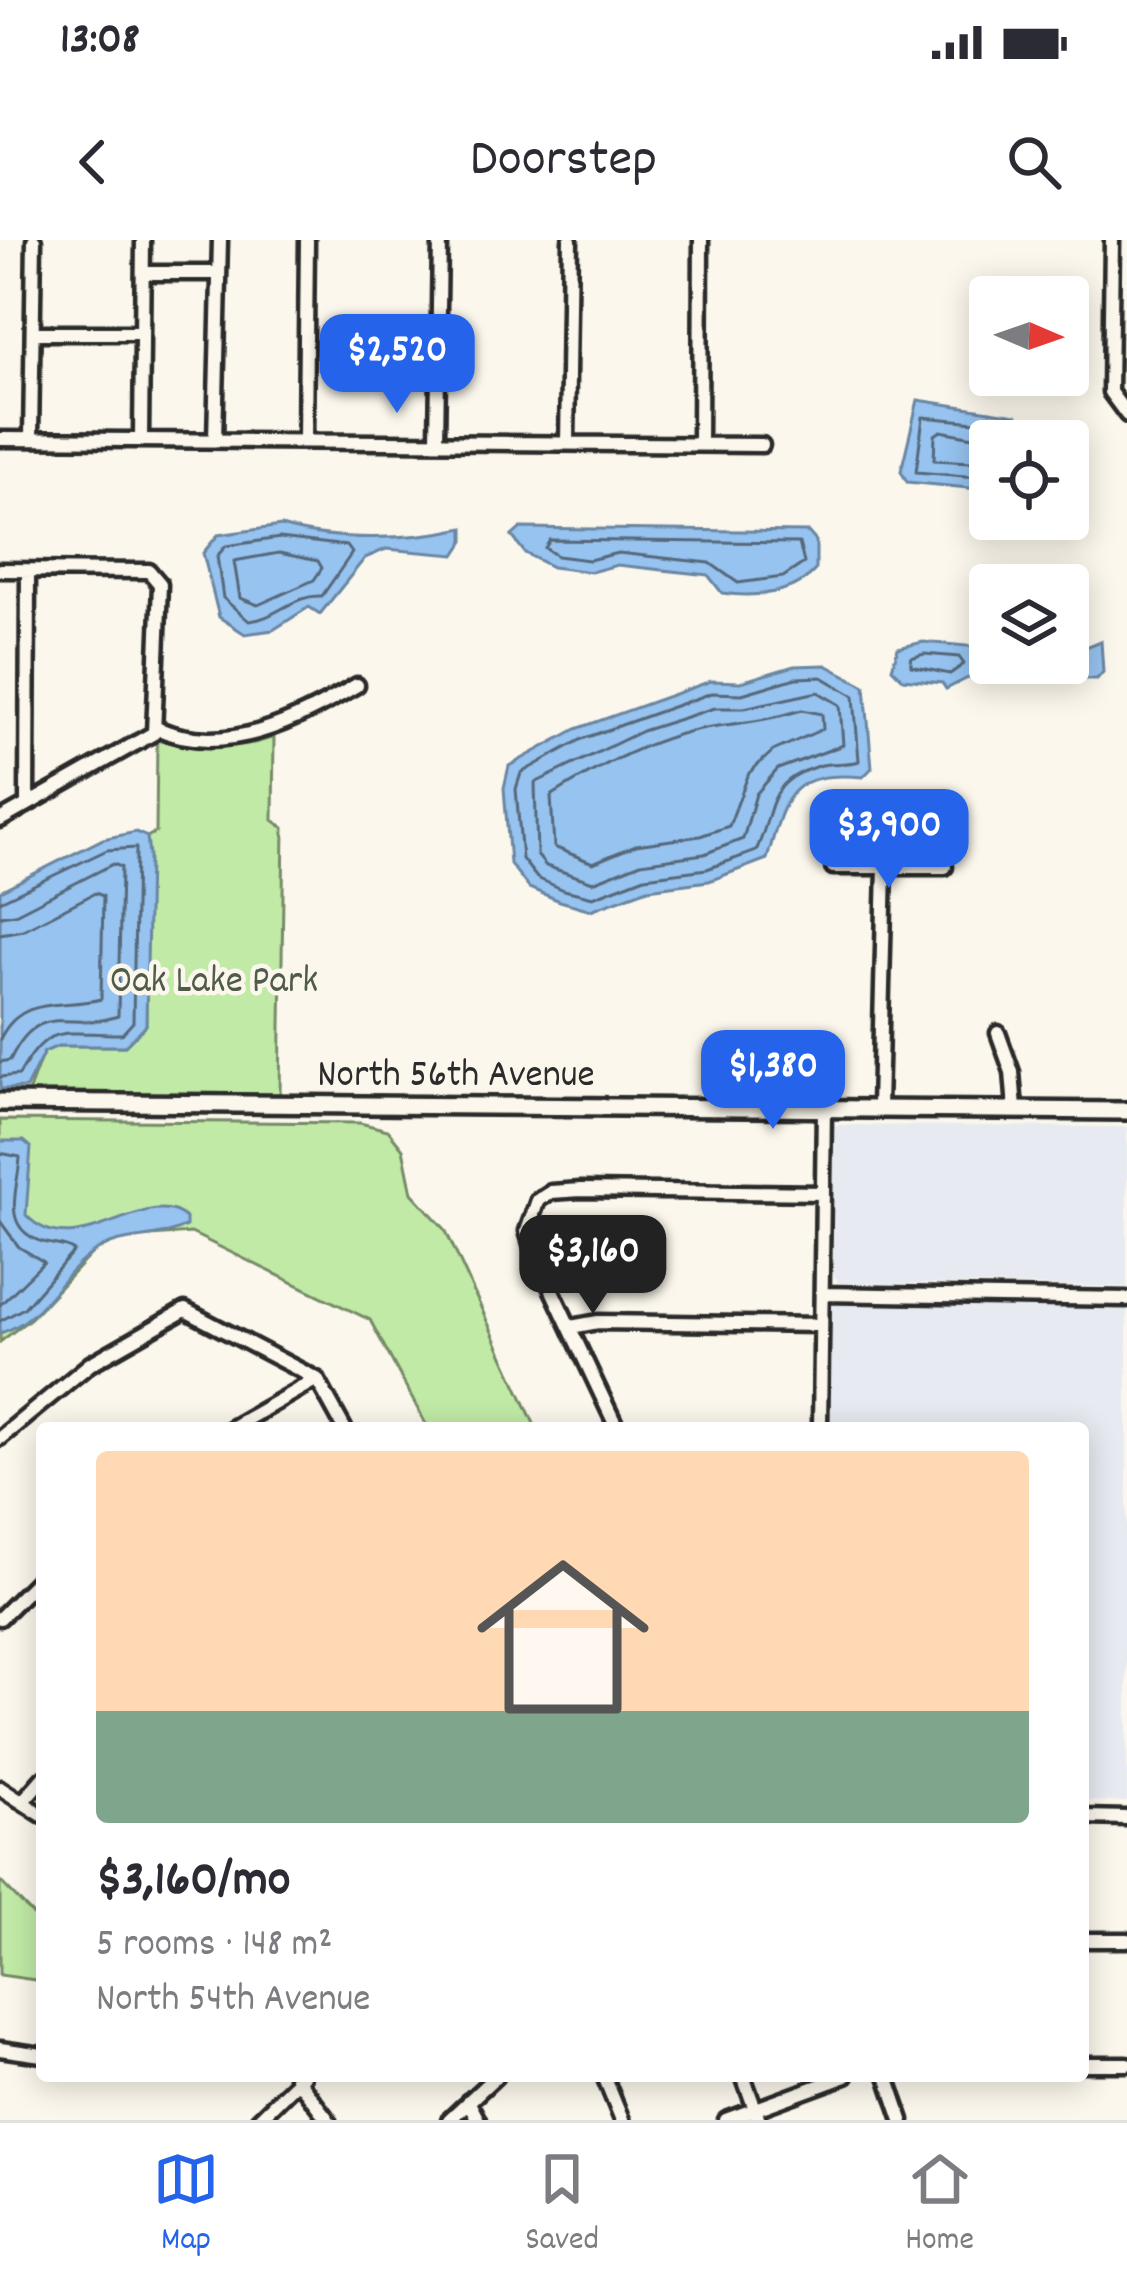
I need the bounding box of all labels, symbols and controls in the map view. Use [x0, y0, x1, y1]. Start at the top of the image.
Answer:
text: 13:08 [60, 10, 140, 74]
text: Doorstep [470, 124, 657, 201]
icon: back [60, 129, 126, 195]
icon: search [1001, 129, 1067, 195]
north arrow [969, 276, 1089, 396]
map controls [969, 276, 1089, 684]
pin: $2,520 [299, 314, 495, 416]
text: $2,520 [347, 325, 447, 380]
button: locate [969, 420, 1089, 540]
button: layers [969, 564, 1089, 684]
pin: $3,900 [791, 789, 987, 891]
text: $3,900 [837, 800, 941, 855]
park label: Oak Lake Park [110, 956, 318, 1011]
pin: $1,380 [675, 1030, 871, 1132]
text: $1,380 [728, 1041, 818, 1096]
street label: North 56th Avenue [317, 1050, 595, 1105]
pin: $3,160 [495, 1215, 691, 1317]
text: $3,160 [546, 1226, 640, 1281]
icon: home [455, 1529, 671, 1745]
text: $3,160/mo [96, 1847, 290, 1919]
text: 5 rooms · 148 m² [96, 1919, 332, 1974]
text: North 54th Avenue [96, 1974, 370, 2029]
tab: Map [153, 2146, 219, 2265]
tab: Saved [525, 2146, 599, 2265]
tab: Home [905, 2146, 974, 2265]

